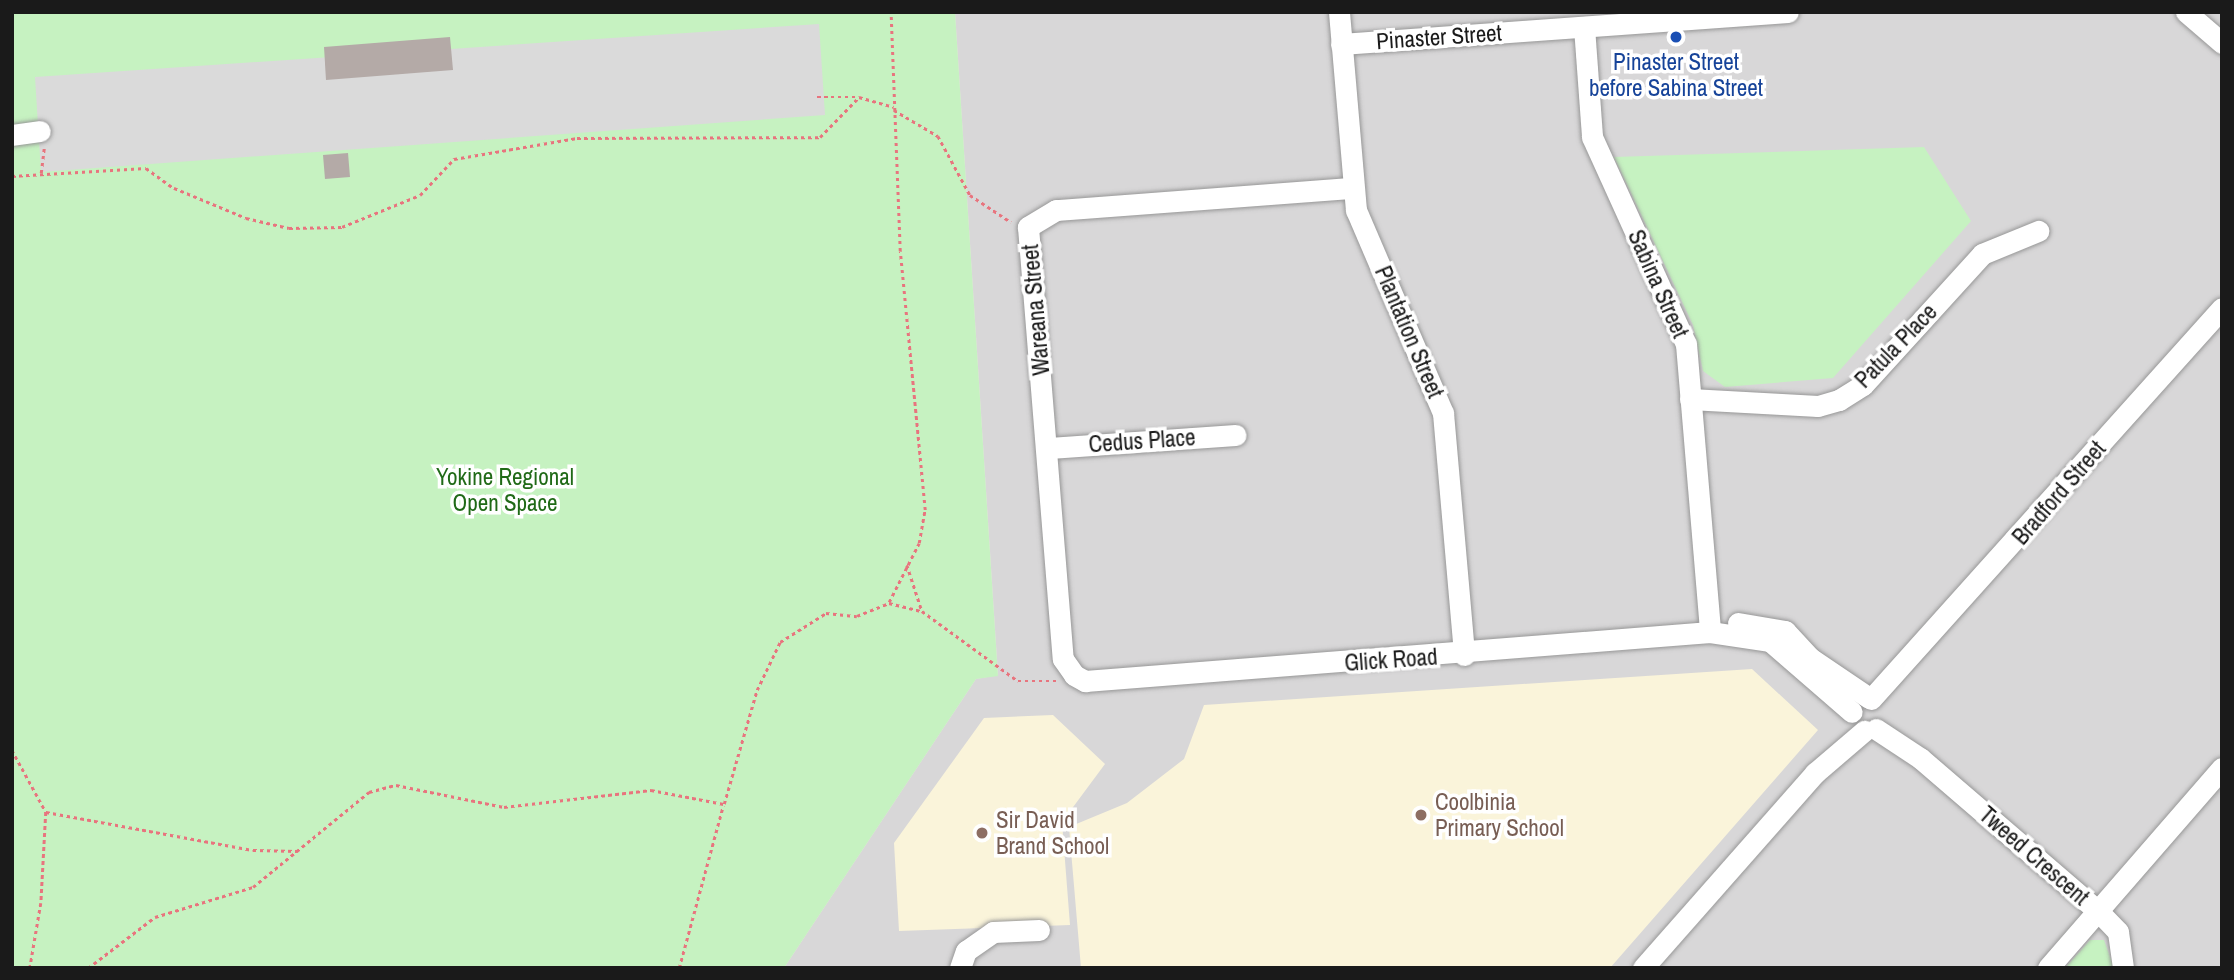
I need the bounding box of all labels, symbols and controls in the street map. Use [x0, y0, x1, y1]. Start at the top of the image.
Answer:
street label: Pinaster Street [1375, 19, 1503, 55]
marker: Pinaster Street before Sabina Street [1668, 29, 1684, 45]
place label: Pinaster Street before Sabina Street [1589, 48, 1763, 102]
street label: Sabina Street [1622, 226, 1694, 342]
street label: Wareana Street [1017, 243, 1055, 377]
street label: Plantation Street [1369, 262, 1449, 402]
street label: Patula Place [1849, 298, 1943, 394]
street label: Cedus Place [1088, 424, 1196, 458]
street label: Bradford Street [2007, 436, 2111, 550]
park label: Yokine Regional Open Space [436, 463, 574, 517]
street label: Glick Road [1344, 643, 1438, 677]
place label: Coolbinia Primary School [1435, 788, 1564, 842]
street label: Tweed Crescent [1974, 801, 2094, 911]
place label: Sir David Brand School [996, 806, 1109, 860]
marker: Coolbinia Primary School [1413, 807, 1429, 823]
marker: Sir David Brand School [974, 825, 990, 841]

